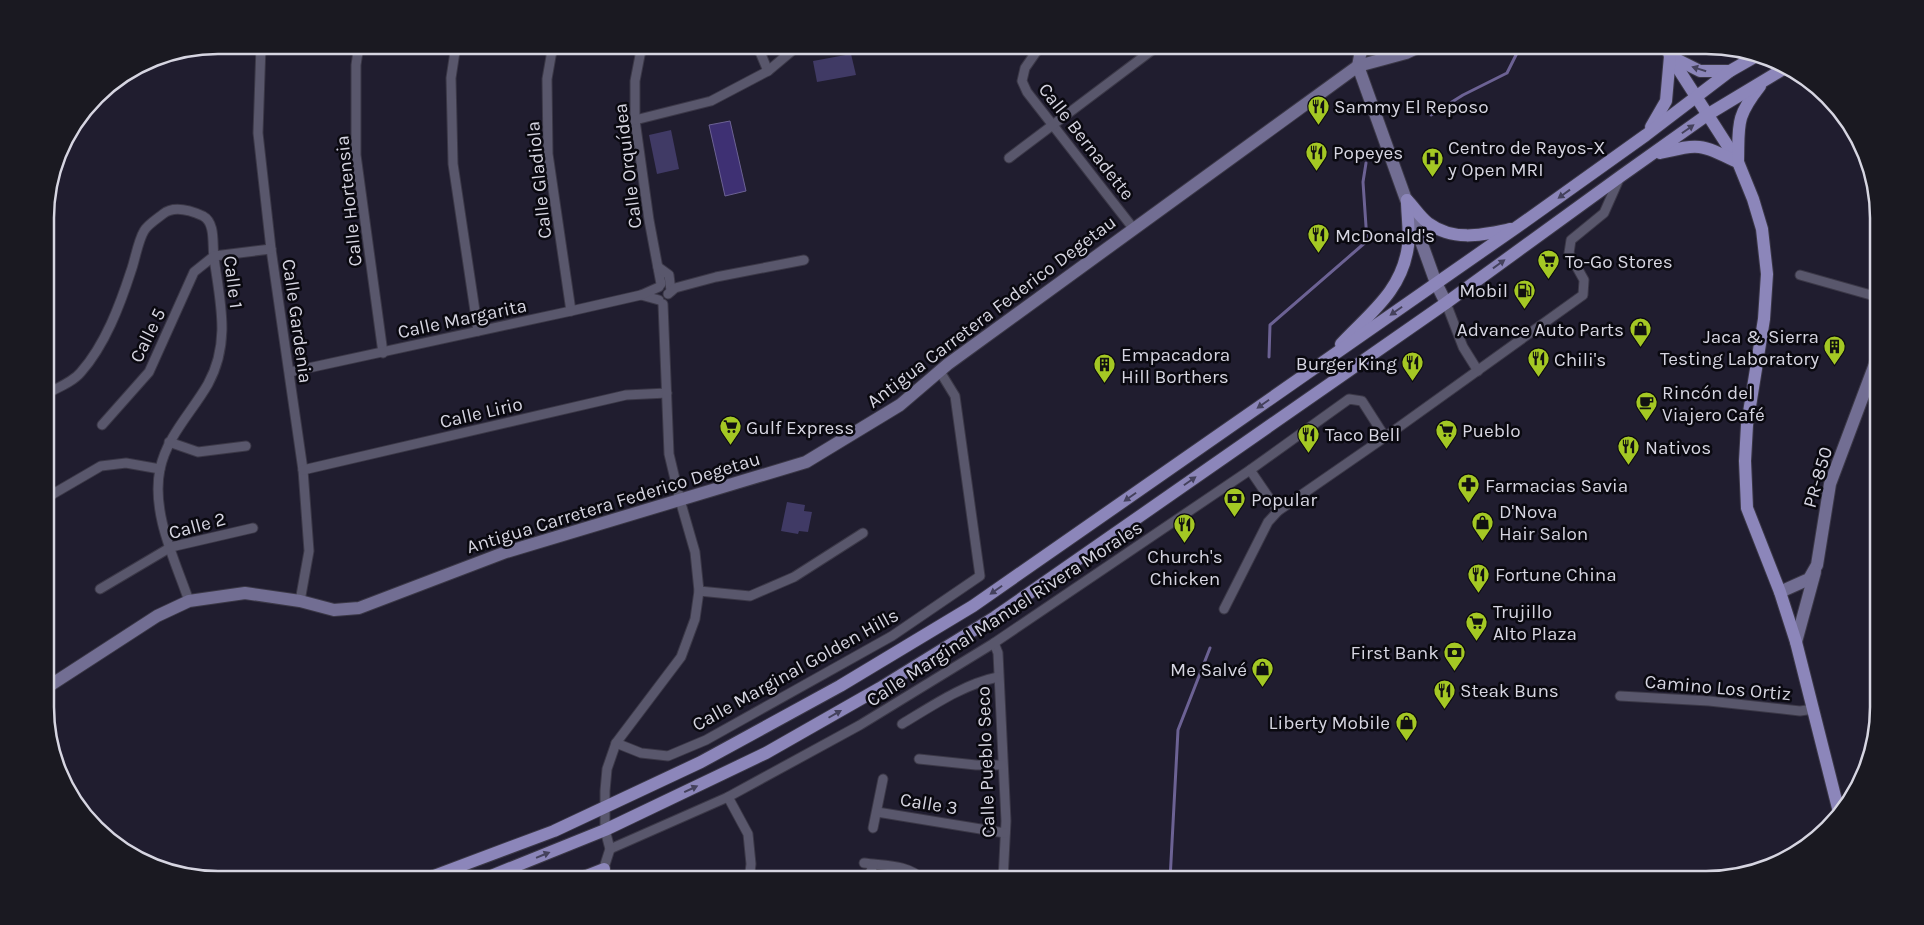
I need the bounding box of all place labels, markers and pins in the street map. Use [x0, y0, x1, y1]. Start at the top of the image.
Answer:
restaurant icon: Sammy El Reposo [1306, 94, 1330, 125]
place label: Sammy El Reposo [1334, 96, 1489, 118]
place label: Centro de Rayos-X y Open MRI [1447, 137, 1605, 181]
restaurant icon: Popeyes [1305, 140, 1329, 171]
place label: Popeyes [1333, 142, 1403, 164]
hospital icon: Centro de Rayos-X y Open MRI [1420, 146, 1444, 177]
restaurant icon: McDonald's [1307, 223, 1331, 254]
place label: McDonald's [1335, 225, 1435, 247]
supermarket icon: To-Go Stores [1537, 249, 1561, 280]
place label: To-Go Stores [1565, 251, 1673, 273]
fuel station icon: Mobil [1512, 278, 1536, 309]
place label: Mobil [1459, 280, 1508, 302]
shop icon: Advance Auto Parts [1628, 317, 1652, 348]
place label: Advance Auto Parts [1457, 319, 1624, 341]
place label: Jaca & Sierra Testing Laboratory [1660, 326, 1819, 370]
building icon: Jaca & Sierra Testing Laboratory [1823, 335, 1847, 366]
place label: Empacadora Hill Borthers [1121, 344, 1230, 388]
restaurant icon: Chili's [1526, 347, 1550, 378]
place label: Chili's [1554, 349, 1606, 371]
restaurant icon: Burger King [1401, 351, 1425, 382]
building icon: Empacadora Hill Borthers [1093, 353, 1117, 384]
place label: Burger King [1296, 353, 1397, 375]
place label: Rincón del Viajero Café [1662, 382, 1765, 426]
cafe icon: Rincón del Viajero Café [1634, 391, 1658, 422]
supermarket icon: Gulf Express [718, 415, 742, 446]
place label: Gulf Express [746, 417, 854, 439]
supermarket icon: Pueblo [1434, 418, 1458, 449]
place label: Pueblo [1462, 420, 1521, 442]
restaurant icon: Taco Bell [1297, 422, 1321, 453]
place label: Taco Bell [1325, 424, 1400, 446]
restaurant icon: Nativos [1617, 435, 1641, 466]
place label: Nativos [1645, 437, 1711, 459]
pharmacy icon: Farmacias Savia [1457, 473, 1481, 504]
place label: Farmacias Savia [1485, 475, 1628, 497]
bank icon: Popular [1223, 487, 1247, 518]
place label: Popular [1251, 489, 1317, 511]
place label: D'Nova Hair Salon [1499, 501, 1588, 545]
shop icon: D'Nova Hair Salon [1471, 510, 1495, 541]
restaurant icon: Church's Chicken [1173, 513, 1197, 544]
place label: Church's Chicken [1147, 546, 1223, 590]
restaurant icon: Fortune China [1467, 562, 1491, 593]
place label: Fortune China [1495, 564, 1617, 586]
place label: Trujillo Alto Plaza [1493, 601, 1577, 645]
supermarket icon: Trujillo Alto Plaza [1465, 610, 1489, 641]
bank icon: First Bank [1443, 640, 1467, 671]
place label: First Bank [1350, 642, 1439, 664]
shop icon: Me Salvé [1251, 657, 1275, 688]
place label: Me Salvé [1170, 659, 1247, 681]
restaurant icon: Steak Buns [1432, 678, 1456, 709]
place label: Steak Buns [1460, 680, 1559, 702]
shop icon: Liberty Mobile [1394, 710, 1418, 741]
place label: Liberty Mobile [1269, 712, 1390, 734]

